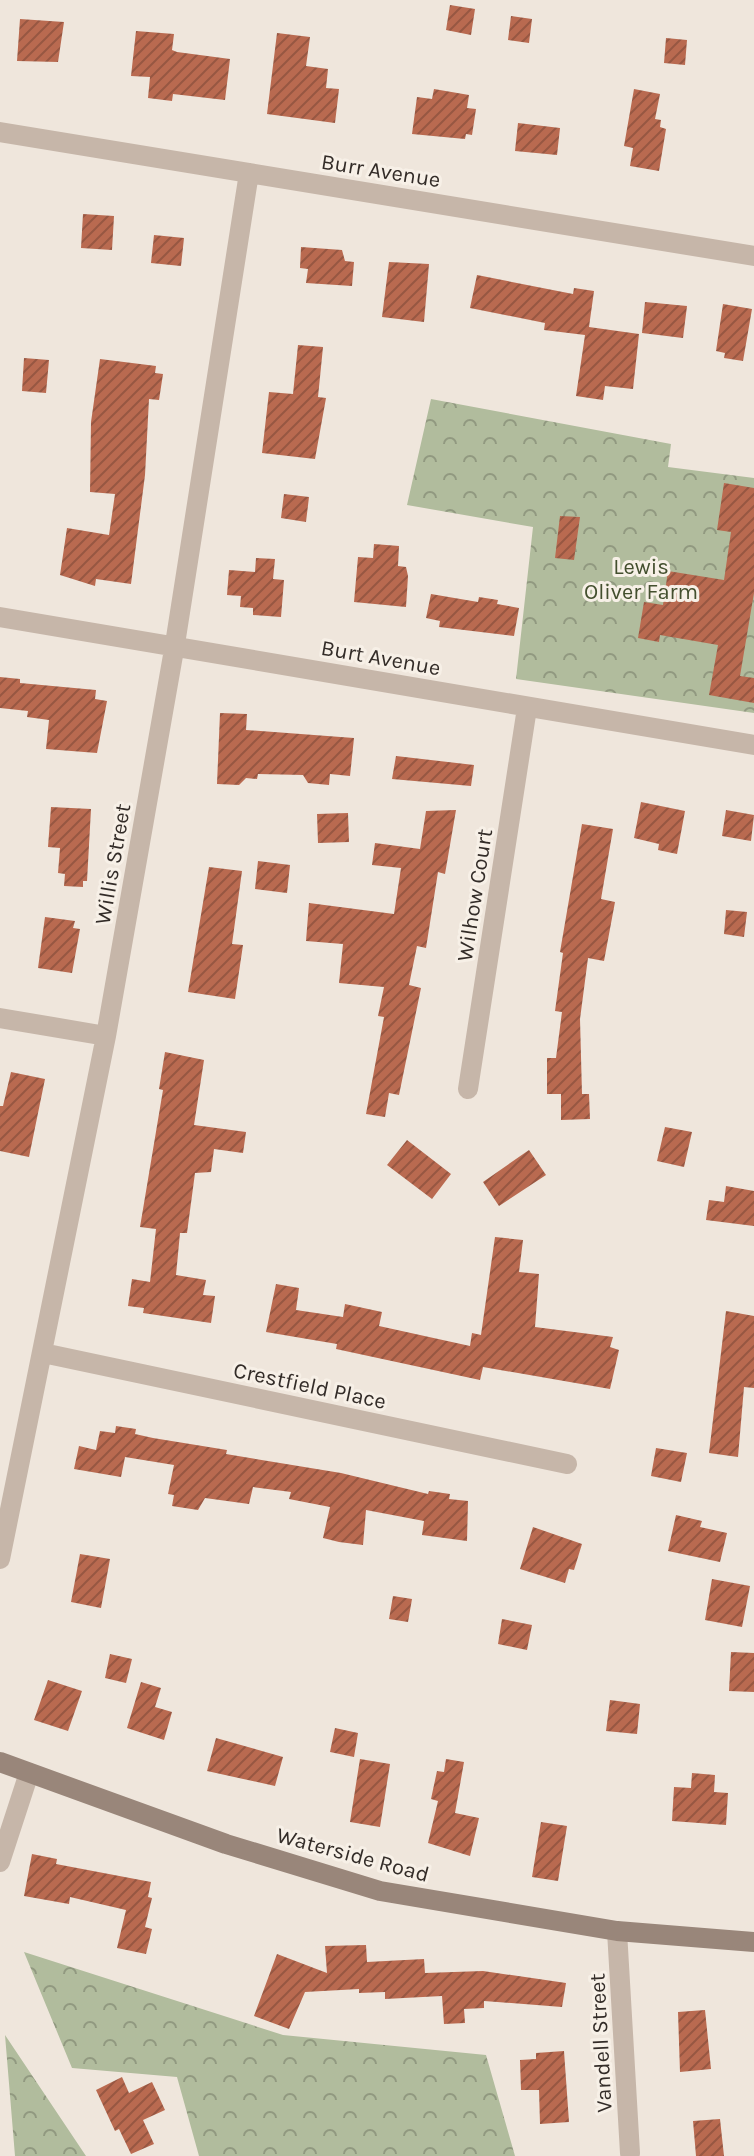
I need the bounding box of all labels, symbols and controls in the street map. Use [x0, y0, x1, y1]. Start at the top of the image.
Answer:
street label: Burr Avenue [319, 149, 442, 193]
park label: Lewis Oliver Farm [584, 554, 698, 605]
street label: Burt Avenue [319, 635, 443, 681]
street label: Willis Street [90, 802, 136, 927]
street label: Wilhow Court [452, 827, 498, 963]
street label: Crestfield Place [231, 1357, 389, 1415]
street label: Waterside Road [274, 1822, 432, 1888]
street label: Vandell Street [584, 1973, 618, 2113]

